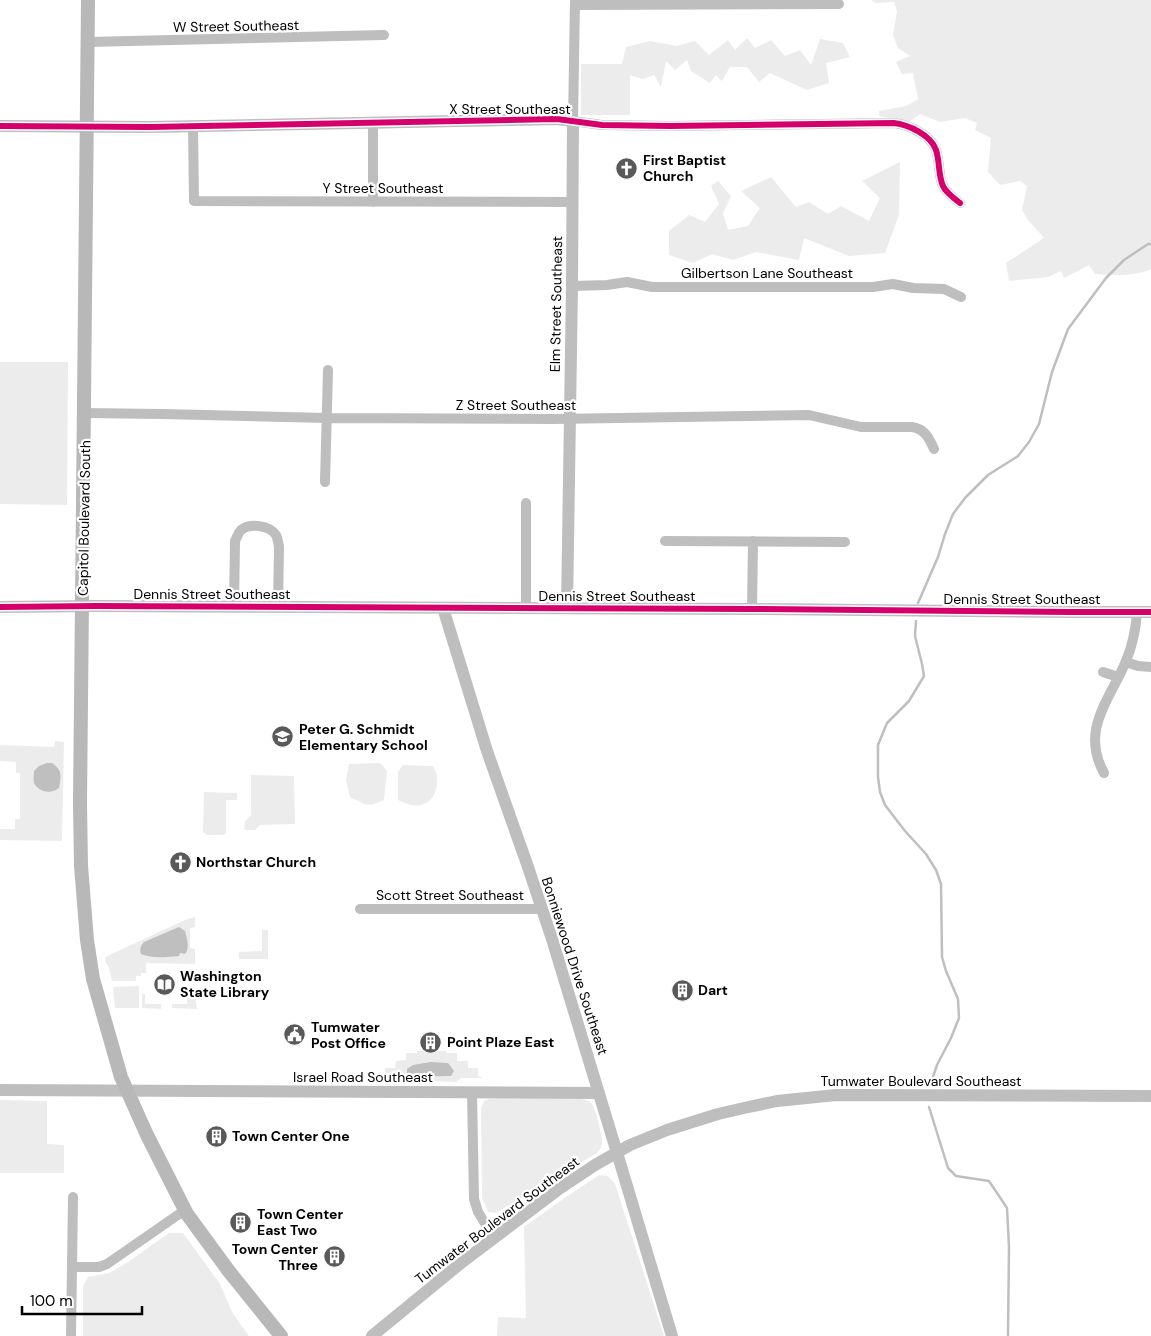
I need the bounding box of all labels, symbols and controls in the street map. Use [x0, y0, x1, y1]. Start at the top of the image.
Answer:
street label: W Street Southeast [173, 16, 299, 36]
street label: X Street Southeast [449, 100, 571, 118]
place label: First Baptist Church [643, 151, 726, 185]
church icon: First Baptist Church [615, 156, 639, 180]
street label: Y Street Southeast [322, 179, 444, 197]
street label: Elm Street Southeast [546, 236, 566, 372]
street label: Gilbertson Lane Southeast [681, 264, 853, 282]
street label: Z Street Southeast [456, 396, 576, 414]
street label: Capitol Boulevard South [74, 440, 94, 596]
street label: Dennis Street Southeast [134, 585, 290, 603]
street label: Dennis Street Southeast [539, 587, 695, 605]
street label: Dennis Street Southeast [944, 590, 1100, 608]
place label: Peter G. Schmidt Elementary School [299, 720, 428, 754]
school or university icon: Peter G. Schmidt Elementary School [271, 725, 295, 749]
church icon: Northstar Church [168, 850, 192, 874]
place label: Northstar Church [196, 853, 316, 871]
street label: Bonniewood Drive Southeast [538, 875, 612, 1057]
street label: Scott Street Southeast [376, 886, 524, 904]
place label: Washington State Library [180, 967, 270, 1001]
library icon: Washington State Library [152, 972, 176, 996]
building icon: Dart [670, 978, 694, 1002]
place label: Dart [698, 981, 728, 999]
place label: Tumwater Post Office [311, 1018, 386, 1052]
public building icon: Tumwater Post Office [283, 1023, 307, 1047]
building icon: Point Plaze East [419, 1030, 443, 1054]
place label: Point Plaze East [447, 1033, 554, 1051]
street label: Israel Road Southeast [293, 1068, 433, 1086]
street label: Tumwater Boulevard Southeast [820, 1072, 1022, 1090]
building icon: Town Center One [204, 1124, 228, 1148]
place label: Town Center One [232, 1127, 350, 1145]
street label: Tumwater Boulevard Southeast [411, 1152, 583, 1288]
place label: Town Center East Two [257, 1205, 344, 1239]
building icon: Town Center East Two [229, 1210, 253, 1234]
place label: Town Center Three [232, 1240, 318, 1274]
building icon: Town Center Three [322, 1245, 346, 1269]
scale bar [22, 1284, 142, 1316]
text: 100 m [30, 1291, 73, 1311]

